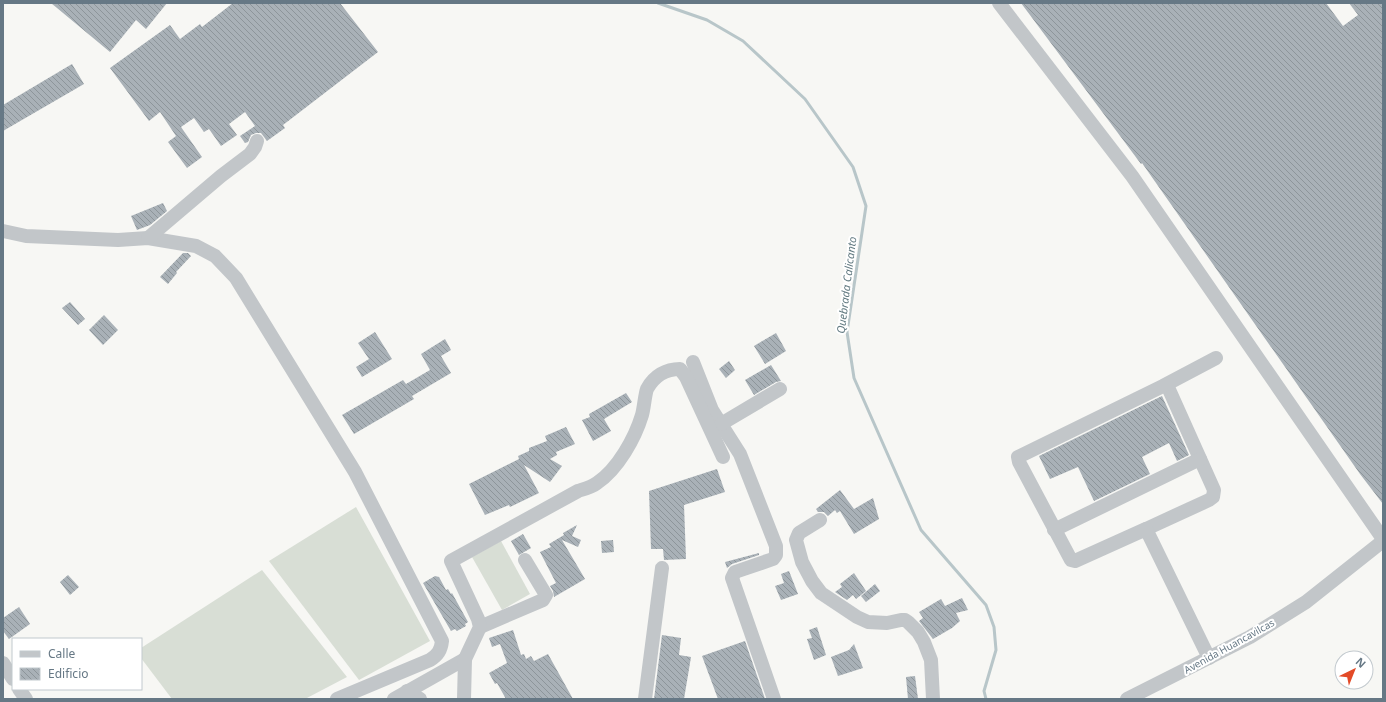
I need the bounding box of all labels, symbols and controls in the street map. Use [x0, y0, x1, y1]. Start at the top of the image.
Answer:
water label: Quebrada Calicanto [833, 236, 859, 334]
street label: Avenida Huancavilcas [1181, 615, 1277, 677]
legend [12, 638, 142, 690]
text: Calle [48, 645, 76, 662]
north arrow [1334, 650, 1374, 690]
text: N [1353, 654, 1370, 671]
text: Edificio [48, 665, 89, 682]

